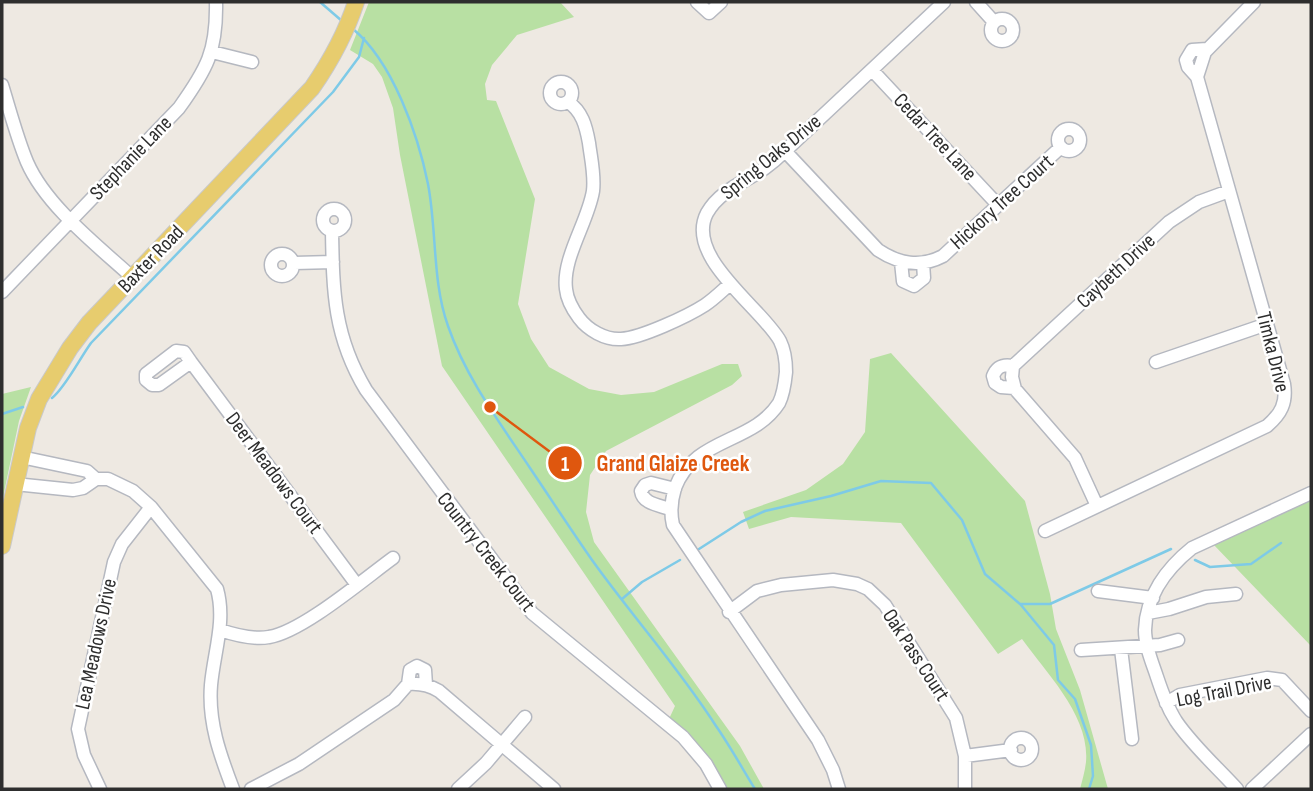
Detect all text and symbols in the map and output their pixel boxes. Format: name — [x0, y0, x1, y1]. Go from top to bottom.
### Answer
street label: Cedar Tree Lane — [888, 88, 982, 186]
street label: Spring Oaks Drive — [716, 109, 826, 205]
street label: Stephanie Lane — [85, 111, 177, 205]
street label: Hickory Tree Court — [945, 149, 1059, 255]
street label: Baxter Road — [113, 220, 189, 298]
street label: Caybeth Drive — [1072, 228, 1160, 314]
street label: Timka Drive — [1251, 309, 1295, 395]
street label: Deer Meadows Court — [220, 407, 328, 539]
callout: Grand Glaize Creek — [548, 441, 763, 485]
text: Grand Glaize Creek — [597, 450, 750, 478]
text: 1 — [561, 452, 569, 477]
street label: Country Creek Court — [432, 487, 540, 617]
street label: Lea Meadows Drive — [70, 576, 122, 712]
street label: Oak Pass Court — [877, 604, 955, 706]
street label: Log Trail Drive — [1174, 670, 1274, 712]

